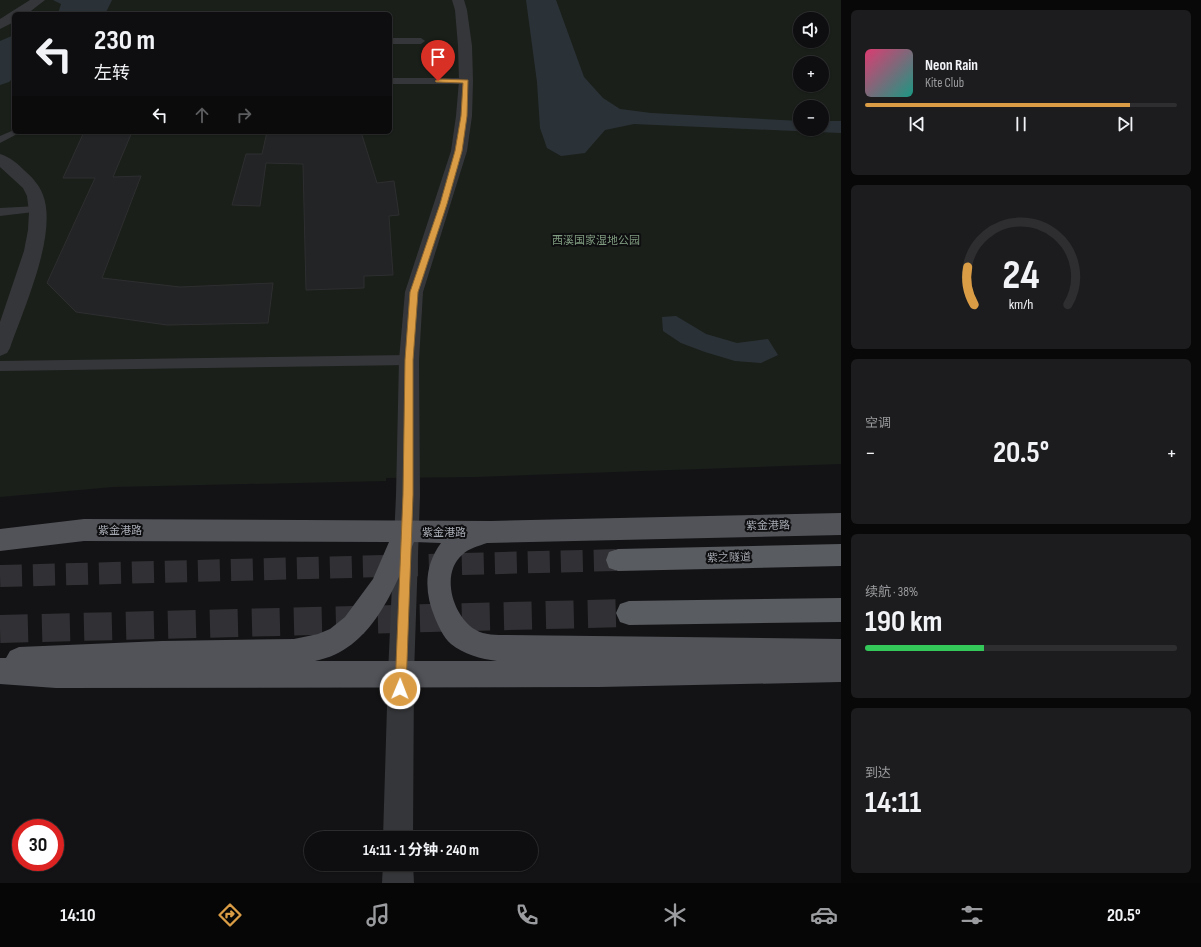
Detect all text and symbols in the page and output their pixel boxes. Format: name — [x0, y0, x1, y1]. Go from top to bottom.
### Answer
map controls — [793, 12, 829, 136]
button: sound — [793, 12, 829, 48]
text: 230 m — [94, 24, 155, 57]
icon: left — [28, 28, 80, 80]
pin — [421, 40, 455, 81]
icon: arrive — [427, 46, 449, 68]
button: + — [793, 56, 829, 92]
text: Neon Rain — [925, 56, 978, 75]
text: 左转 — [94, 63, 130, 84]
text: Kite Club — [925, 75, 964, 91]
button: − — [793, 100, 829, 136]
icon: left — [149, 104, 171, 126]
icon: ahead — [191, 104, 213, 126]
icon: right — [233, 104, 255, 126]
icon: previous — [906, 113, 928, 135]
icon: pause — [1010, 113, 1032, 135]
icon: next — [1114, 113, 1136, 135]
park label: 西溪国家湿地公园 — [552, 234, 640, 247]
text: 24 — [1002, 251, 1040, 300]
text: km/h — [1009, 295, 1033, 312]
text: 空调 — [865, 415, 891, 431]
text: 20.5° — [993, 435, 1049, 471]
text: − — [865, 440, 876, 467]
text: + — [1166, 440, 1177, 467]
street label: 紫金港路 — [746, 519, 790, 532]
street label: 紫金港路 — [98, 524, 142, 537]
street label: 紫金港路 — [422, 526, 466, 539]
street label: 紫之隧道 — [707, 551, 751, 564]
text: 续航 · 38% — [865, 584, 918, 600]
text: 190 km — [865, 604, 943, 640]
position arrow — [379, 668, 421, 710]
text: 到达 — [865, 765, 891, 781]
text: 14:11 — [865, 785, 921, 821]
speed limit sign: 30 — [12, 819, 64, 871]
text: 14:11 · 1 分钟 · 240 m — [363, 841, 479, 860]
icon: directions — [216, 901, 244, 929]
icon: music — [364, 901, 392, 929]
icon: phone — [513, 901, 541, 929]
icon: climate — [661, 901, 689, 929]
icon: car — [810, 901, 838, 929]
icon: filters — [958, 901, 986, 929]
text: 14:10 — [60, 905, 95, 926]
text: 20.5° — [1107, 905, 1141, 926]

